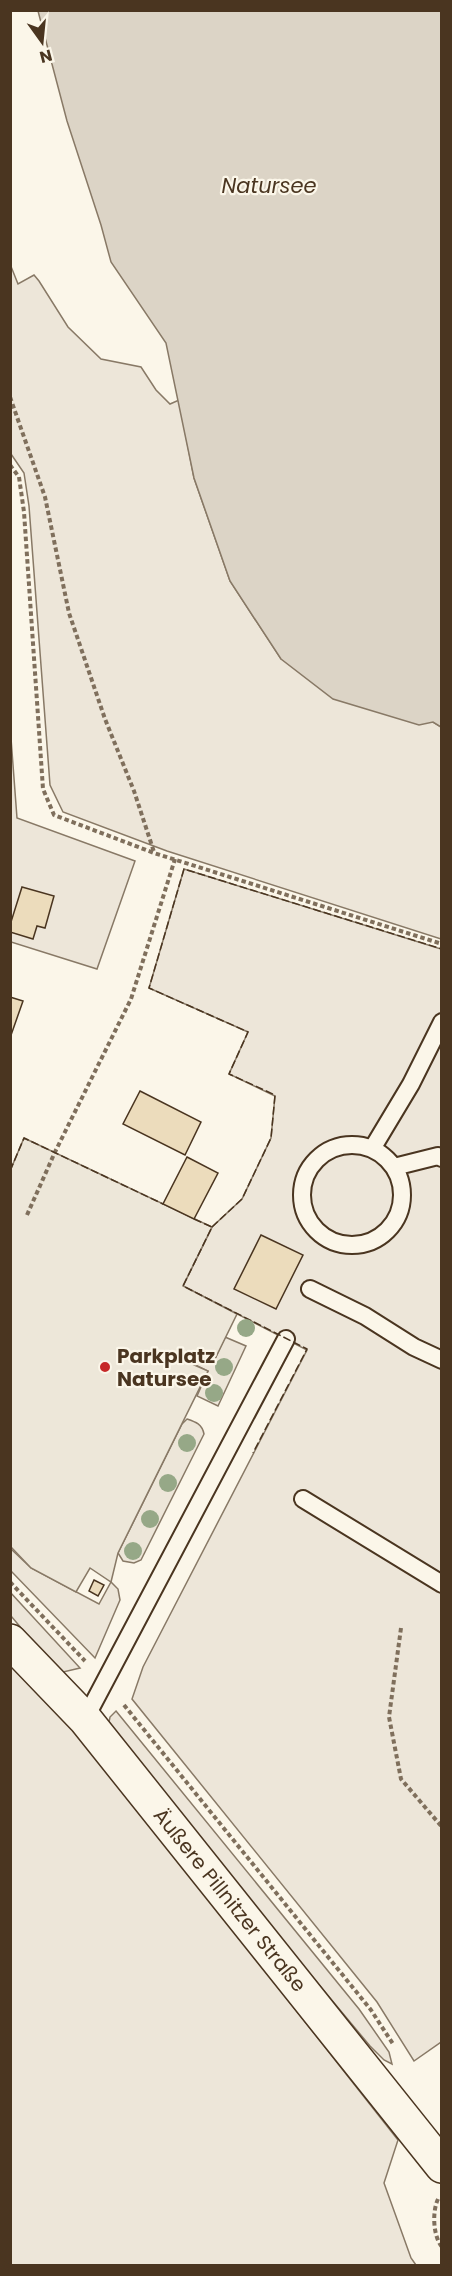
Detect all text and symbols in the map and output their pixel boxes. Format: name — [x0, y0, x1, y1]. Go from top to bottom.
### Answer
north arrow — [12, 12, 72, 72]
text: N — [37, 43, 55, 69]
water label: Natursee — [222, 171, 316, 200]
place label: Parkplatz Natursee — [117, 1342, 215, 1393]
marker: Parkplatz Natursee — [98, 1360, 112, 1374]
street label: Äußere Pillnitzer Straße — [147, 1802, 313, 1998]

